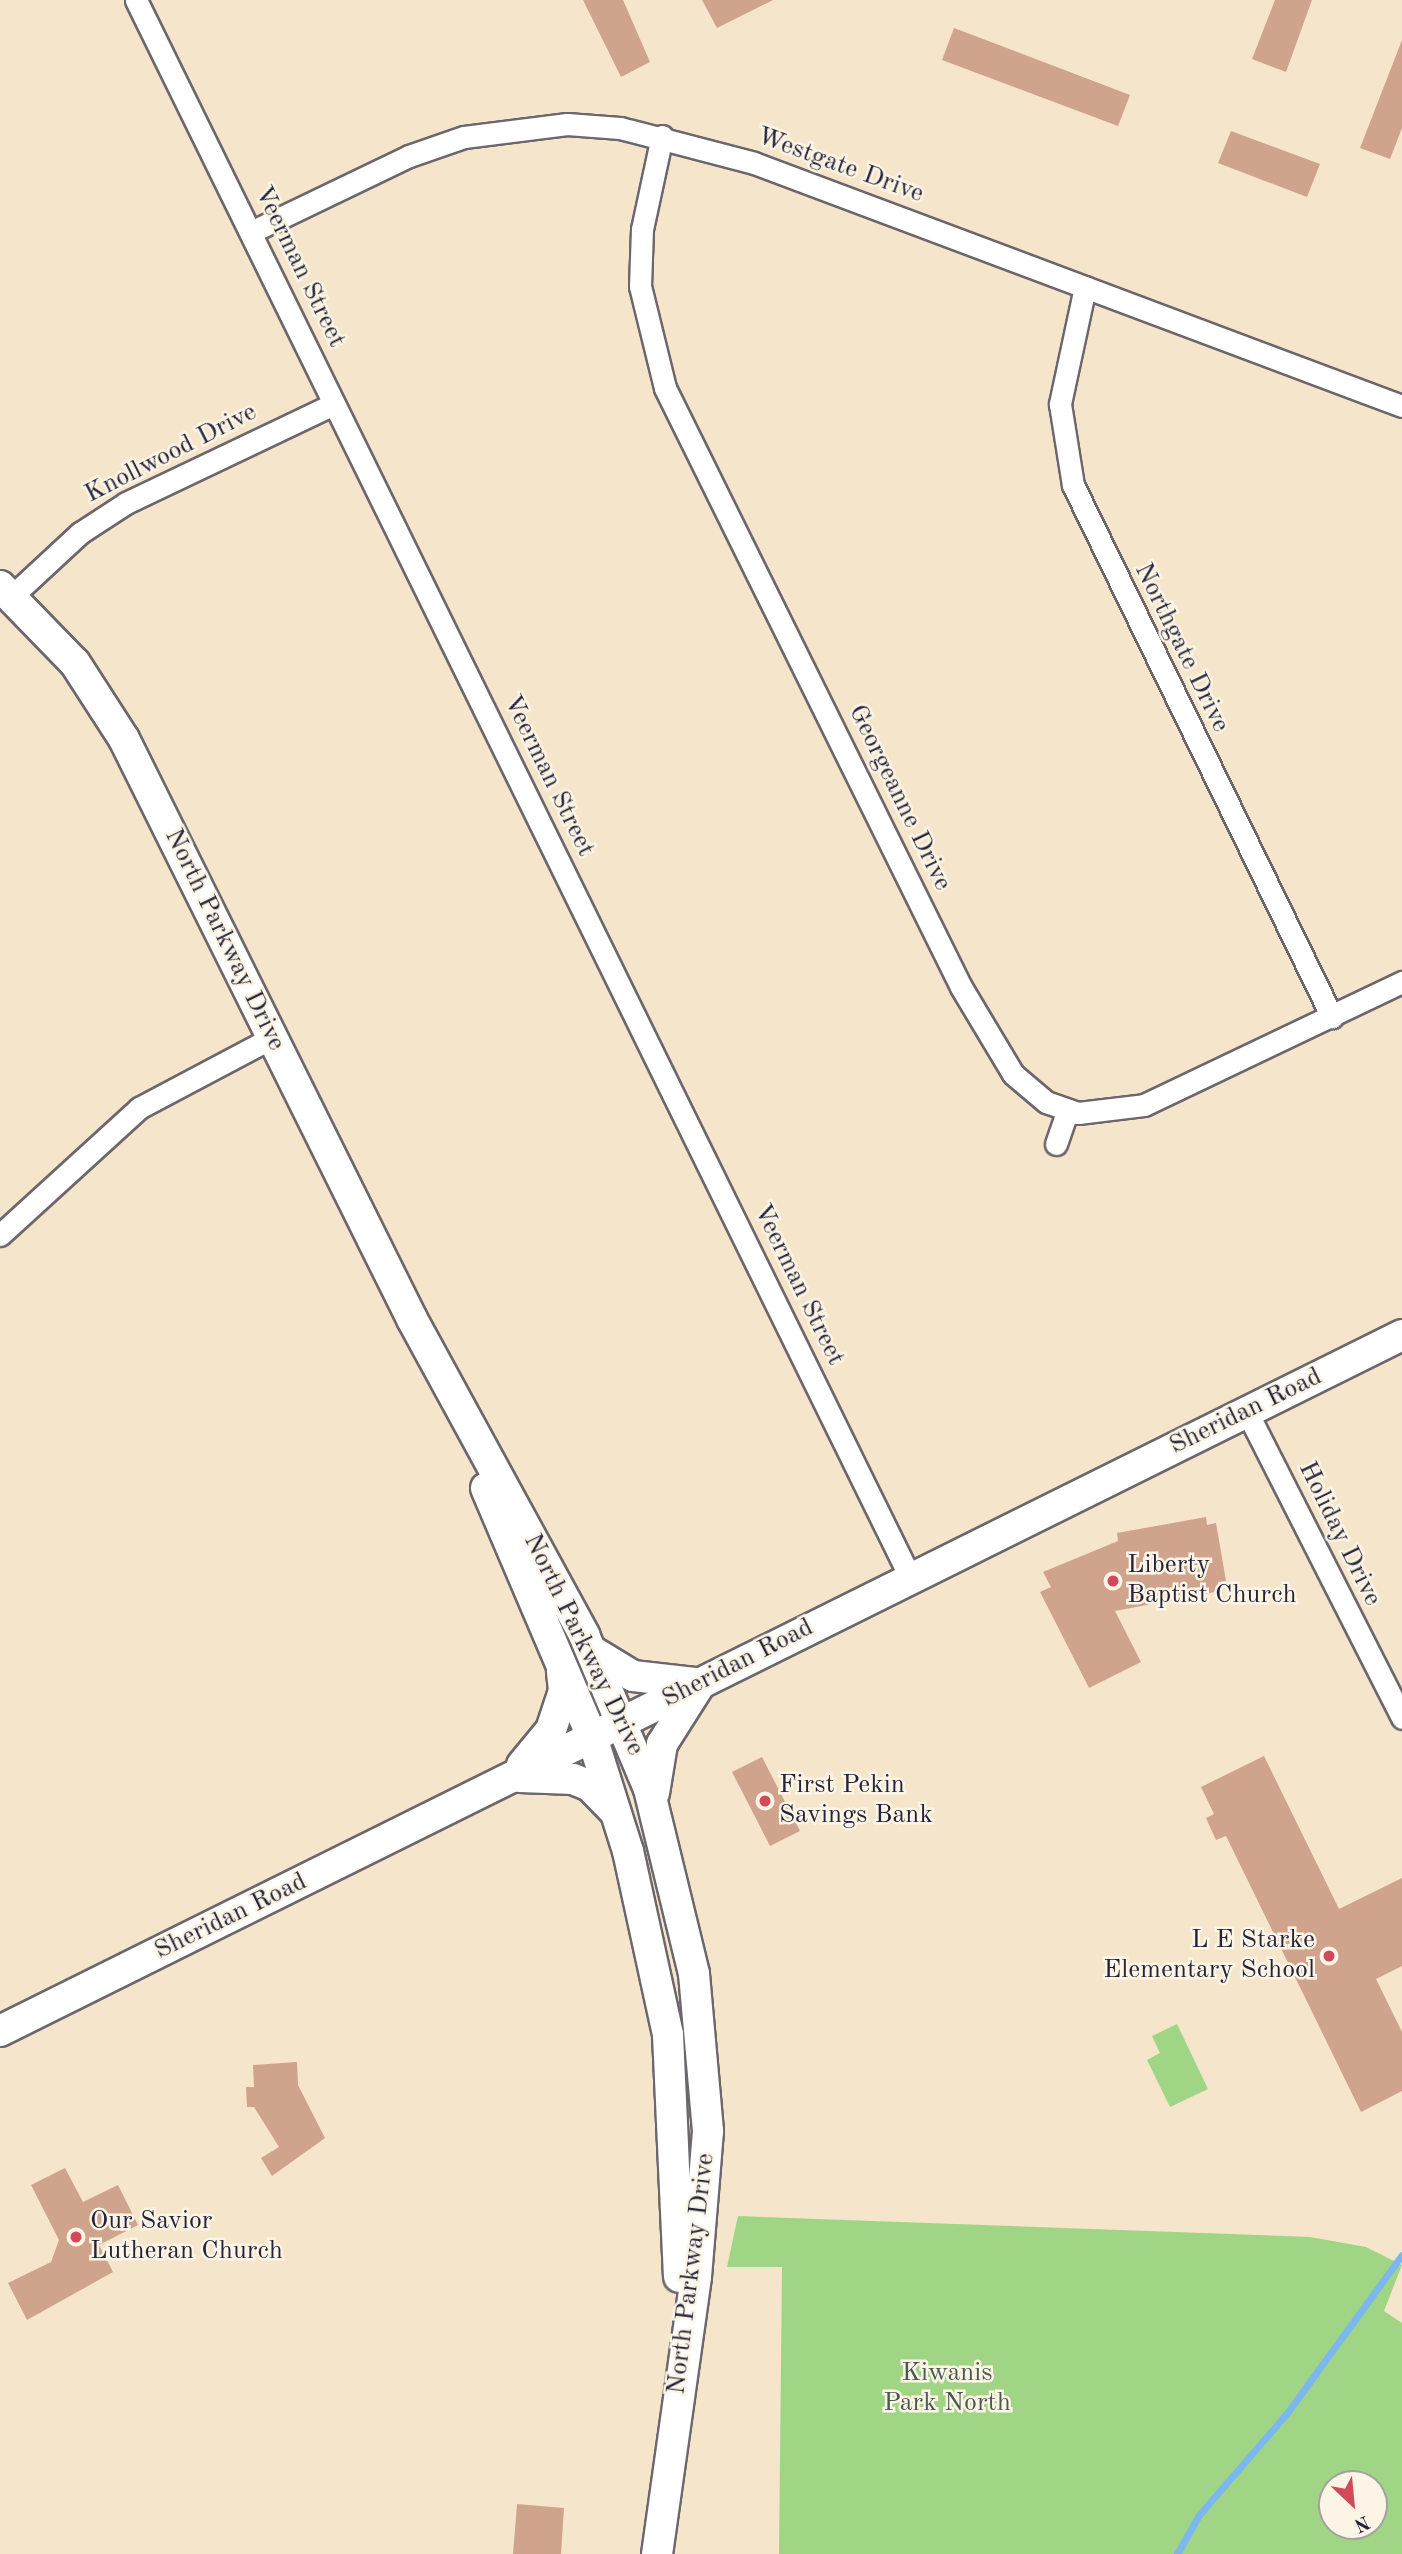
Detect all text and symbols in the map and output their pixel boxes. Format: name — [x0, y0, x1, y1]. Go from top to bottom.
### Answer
street label: Westgate Drive — [752, 121, 928, 211]
street label: Veerman Street — [246, 181, 352, 353]
street label: Knollwood Drive — [80, 397, 262, 511]
street label: Northgate Drive — [1127, 558, 1235, 738]
street label: Veerman Street — [495, 690, 601, 862]
street label: Georgeanne Drive — [841, 700, 957, 896]
street label: North Parkway Drive — [157, 824, 291, 1056]
street label: Veerman Street — [745, 1199, 851, 1371]
street label: Sheridan Road — [1165, 1362, 1327, 1462]
street label: Holiday Drive — [1291, 1457, 1387, 1611]
street label: North Parkway Drive — [516, 1529, 650, 1761]
place label: Liberty Baptist Church — [1127, 1550, 1297, 1612]
marker: Liberty Baptist Church — [1105, 1573, 1121, 1589]
street label: Sheridan Road — [657, 1613, 819, 1715]
place label: First Pekin Savings Bank — [779, 1770, 933, 1831]
marker: First Pekin Savings Bank — [757, 1793, 773, 1809]
street label: Sheridan Road — [150, 1867, 312, 1967]
place label: L E Starke Elementary School — [1103, 1925, 1315, 1986]
marker: L E Starke Elementary School — [1321, 1948, 1337, 1964]
street label: North Parkway Drive — [662, 2152, 722, 2396]
place label: Our Savior Lutheran Church — [90, 2206, 283, 2268]
marker: Our Savior Lutheran Church — [68, 2229, 84, 2245]
park label: Kiwanis Park North — [883, 2358, 1011, 2420]
north arrow — [1318, 2470, 1388, 2540]
text: N — [1351, 2511, 1372, 2534]

